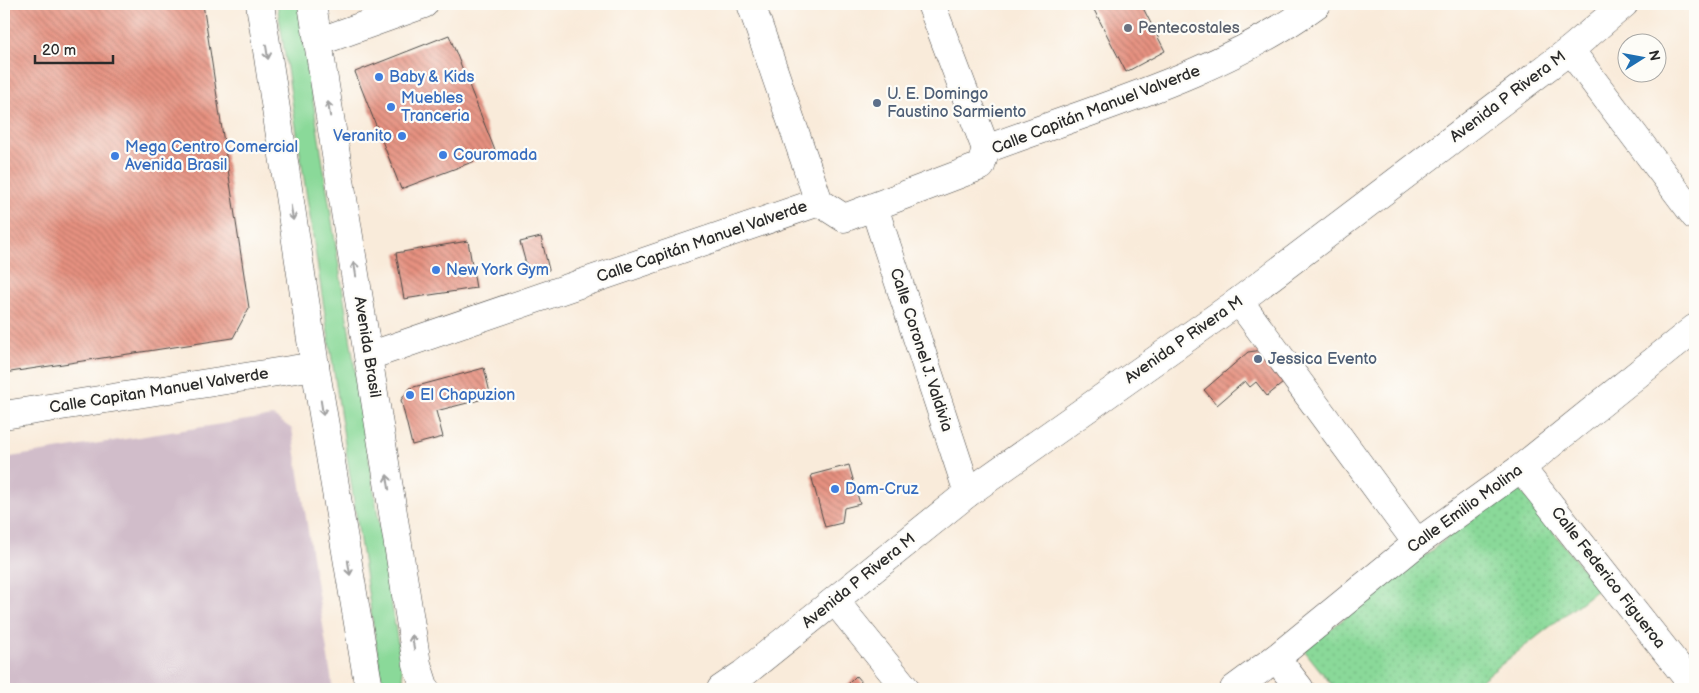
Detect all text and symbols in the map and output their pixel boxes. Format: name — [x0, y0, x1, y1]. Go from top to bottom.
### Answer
place label: Pentecostales — [1138, 19, 1240, 38]
marker: Pentecostales — [1122, 22, 1134, 34]
scale bar — [35, 32, 112, 64]
north arrow — [1616, 32, 1666, 82]
text: 20 m — [42, 41, 76, 60]
one-way arrow — [263, 44, 273, 60]
street label: Avenida P Rivera M — [1446, 47, 1570, 147]
text: N — [1645, 49, 1664, 62]
street label: Calle Capitán Manuel Valverde — [989, 61, 1203, 159]
place label: Baby & Kids — [389, 68, 474, 87]
marker: Baby & Kids — [373, 71, 385, 83]
place label: U. E. Domingo Faustino Sarmiento — [887, 85, 1026, 122]
place label: Muebles Tranceria — [401, 89, 470, 126]
marker: U. E. Domingo Faustino Sarmiento — [871, 97, 883, 109]
one-way arrow — [324, 101, 334, 117]
marker: Muebles Tranceria — [385, 101, 397, 113]
place label: Veranito — [333, 127, 392, 146]
marker: Veranito — [396, 130, 408, 142]
place label: Mega Centro Comercial Avenida Brasil — [125, 138, 298, 175]
place label: Couromada — [453, 146, 537, 165]
marker: Couromada — [437, 149, 449, 161]
marker: Mega Centro Comercial Avenida Brasil — [109, 150, 121, 162]
street label: Calle Capitán Manuel Valverde — [594, 197, 810, 287]
one-way arrow — [287, 204, 297, 220]
place label: New York Gym — [446, 261, 549, 280]
one-way arrow — [350, 262, 360, 278]
marker: New York Gym — [430, 264, 442, 276]
street label: Calle Coronel J. Valdivia — [886, 266, 956, 434]
street label: Avenida P Rivera M — [1121, 292, 1247, 388]
street label: Avenida Brasil — [350, 295, 384, 399]
place label: Jessica Evento — [1268, 350, 1377, 369]
marker: Jessica Evento — [1252, 353, 1264, 365]
street label: Calle Capitan Manuel Valverde — [48, 364, 270, 418]
place label: El Chapuzion — [420, 386, 515, 405]
marker: El Chapuzion — [404, 389, 416, 401]
one-way arrow — [318, 399, 328, 415]
street label: Calle Emilio Molina — [1404, 461, 1526, 557]
one-way arrow — [383, 474, 393, 490]
place label: Dam-Cruz — [845, 480, 919, 499]
marker: Dam-Cruz — [829, 483, 841, 495]
street label: Calle Federico Figueroa — [1547, 503, 1669, 653]
street label: Avenida P Rivera M — [799, 529, 919, 633]
one-way arrow — [344, 560, 354, 576]
one-way arrow — [408, 635, 418, 651]

